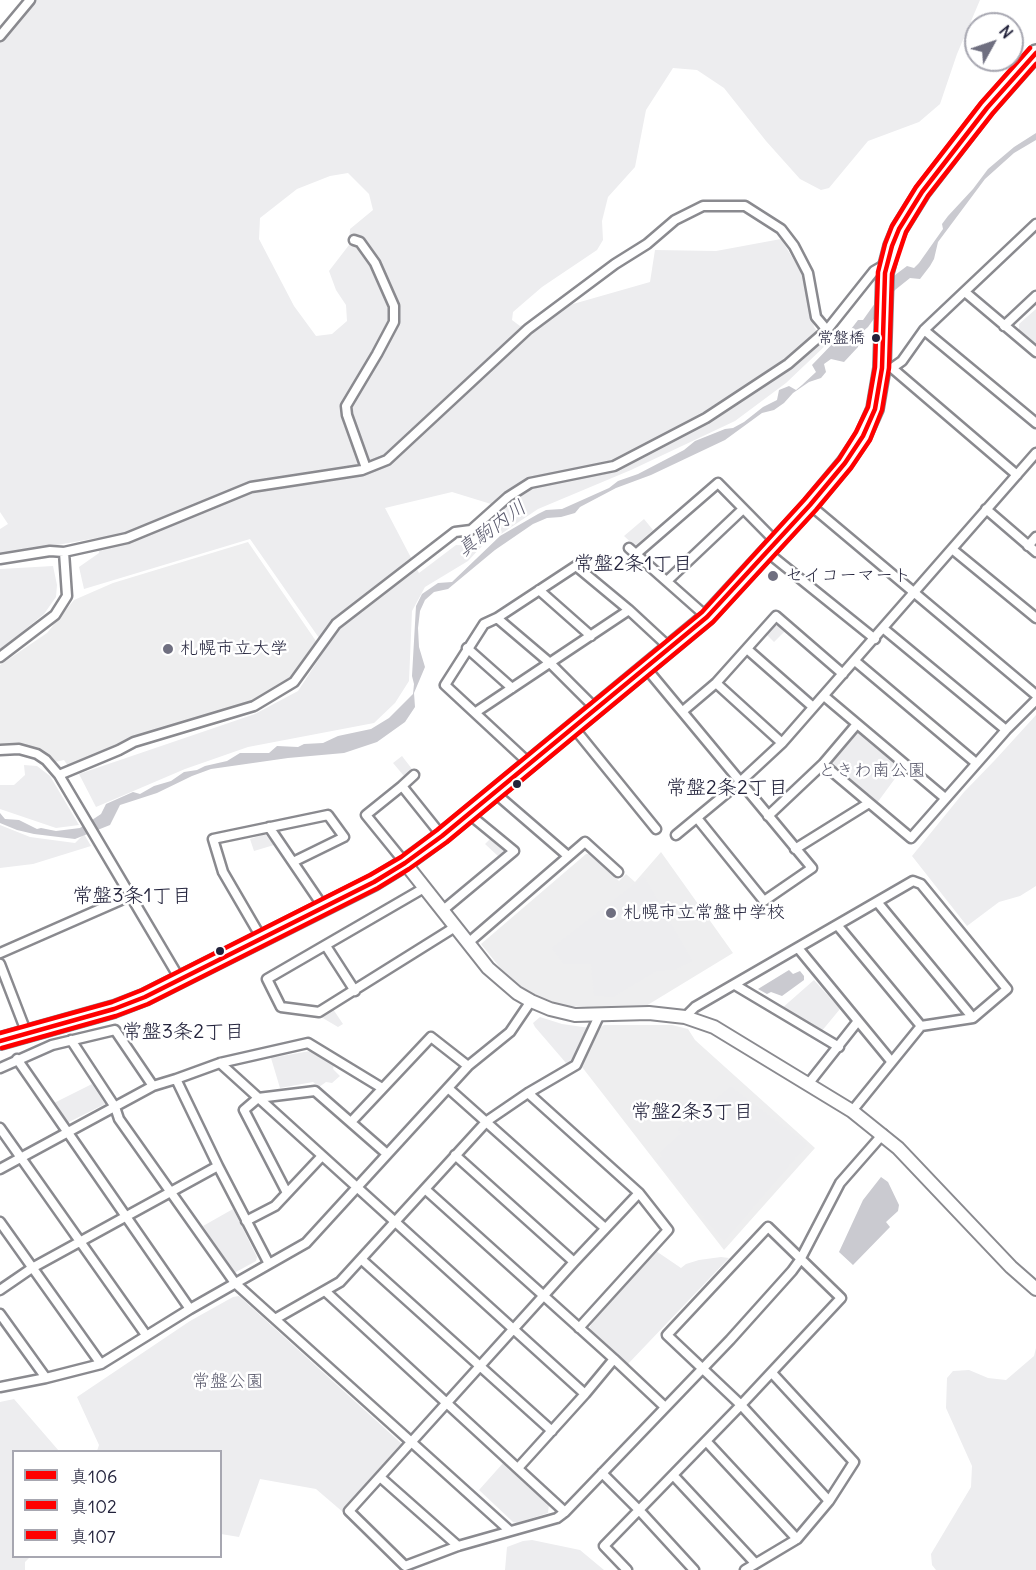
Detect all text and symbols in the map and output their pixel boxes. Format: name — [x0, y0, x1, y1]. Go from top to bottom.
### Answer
north arrow — [964, 12, 1024, 72]
text: N — [995, 21, 1017, 42]
place label: 常盤橋 — [817, 328, 865, 348]
marker: 常盤橋 — [870, 332, 882, 344]
water label: 真駒内川 — [453, 496, 531, 562]
district label: 常盤2条1丁目 — [574, 552, 692, 576]
place label: セイコーマート — [785, 565, 911, 587]
marker: セイコーマート — [766, 569, 780, 583]
place label: 札幌市立大学 — [180, 638, 288, 660]
marker: 札幌市立大学 — [161, 642, 175, 656]
park label: ときわ南公園 — [818, 760, 926, 782]
district label: 常盤2条2丁目 — [666, 776, 788, 800]
unlabelled marker — [511, 778, 523, 790]
district label: 常盤3条1丁目 — [72, 884, 192, 908]
place label: 札幌市立常盤中学校 — [623, 902, 785, 924]
marker: 札幌市立常盤中学校 — [604, 906, 618, 920]
unlabelled marker — [214, 945, 226, 957]
district label: 常盤3条2丁目 — [122, 1020, 244, 1044]
district label: 常盤2条3丁目 — [631, 1100, 753, 1124]
park label: 常盤公園 — [192, 1371, 264, 1393]
legend — [12, 1450, 222, 1558]
text: 真106 — [70, 1465, 117, 1488]
text: 真102 — [70, 1495, 117, 1518]
text: 真107 — [70, 1525, 116, 1548]

